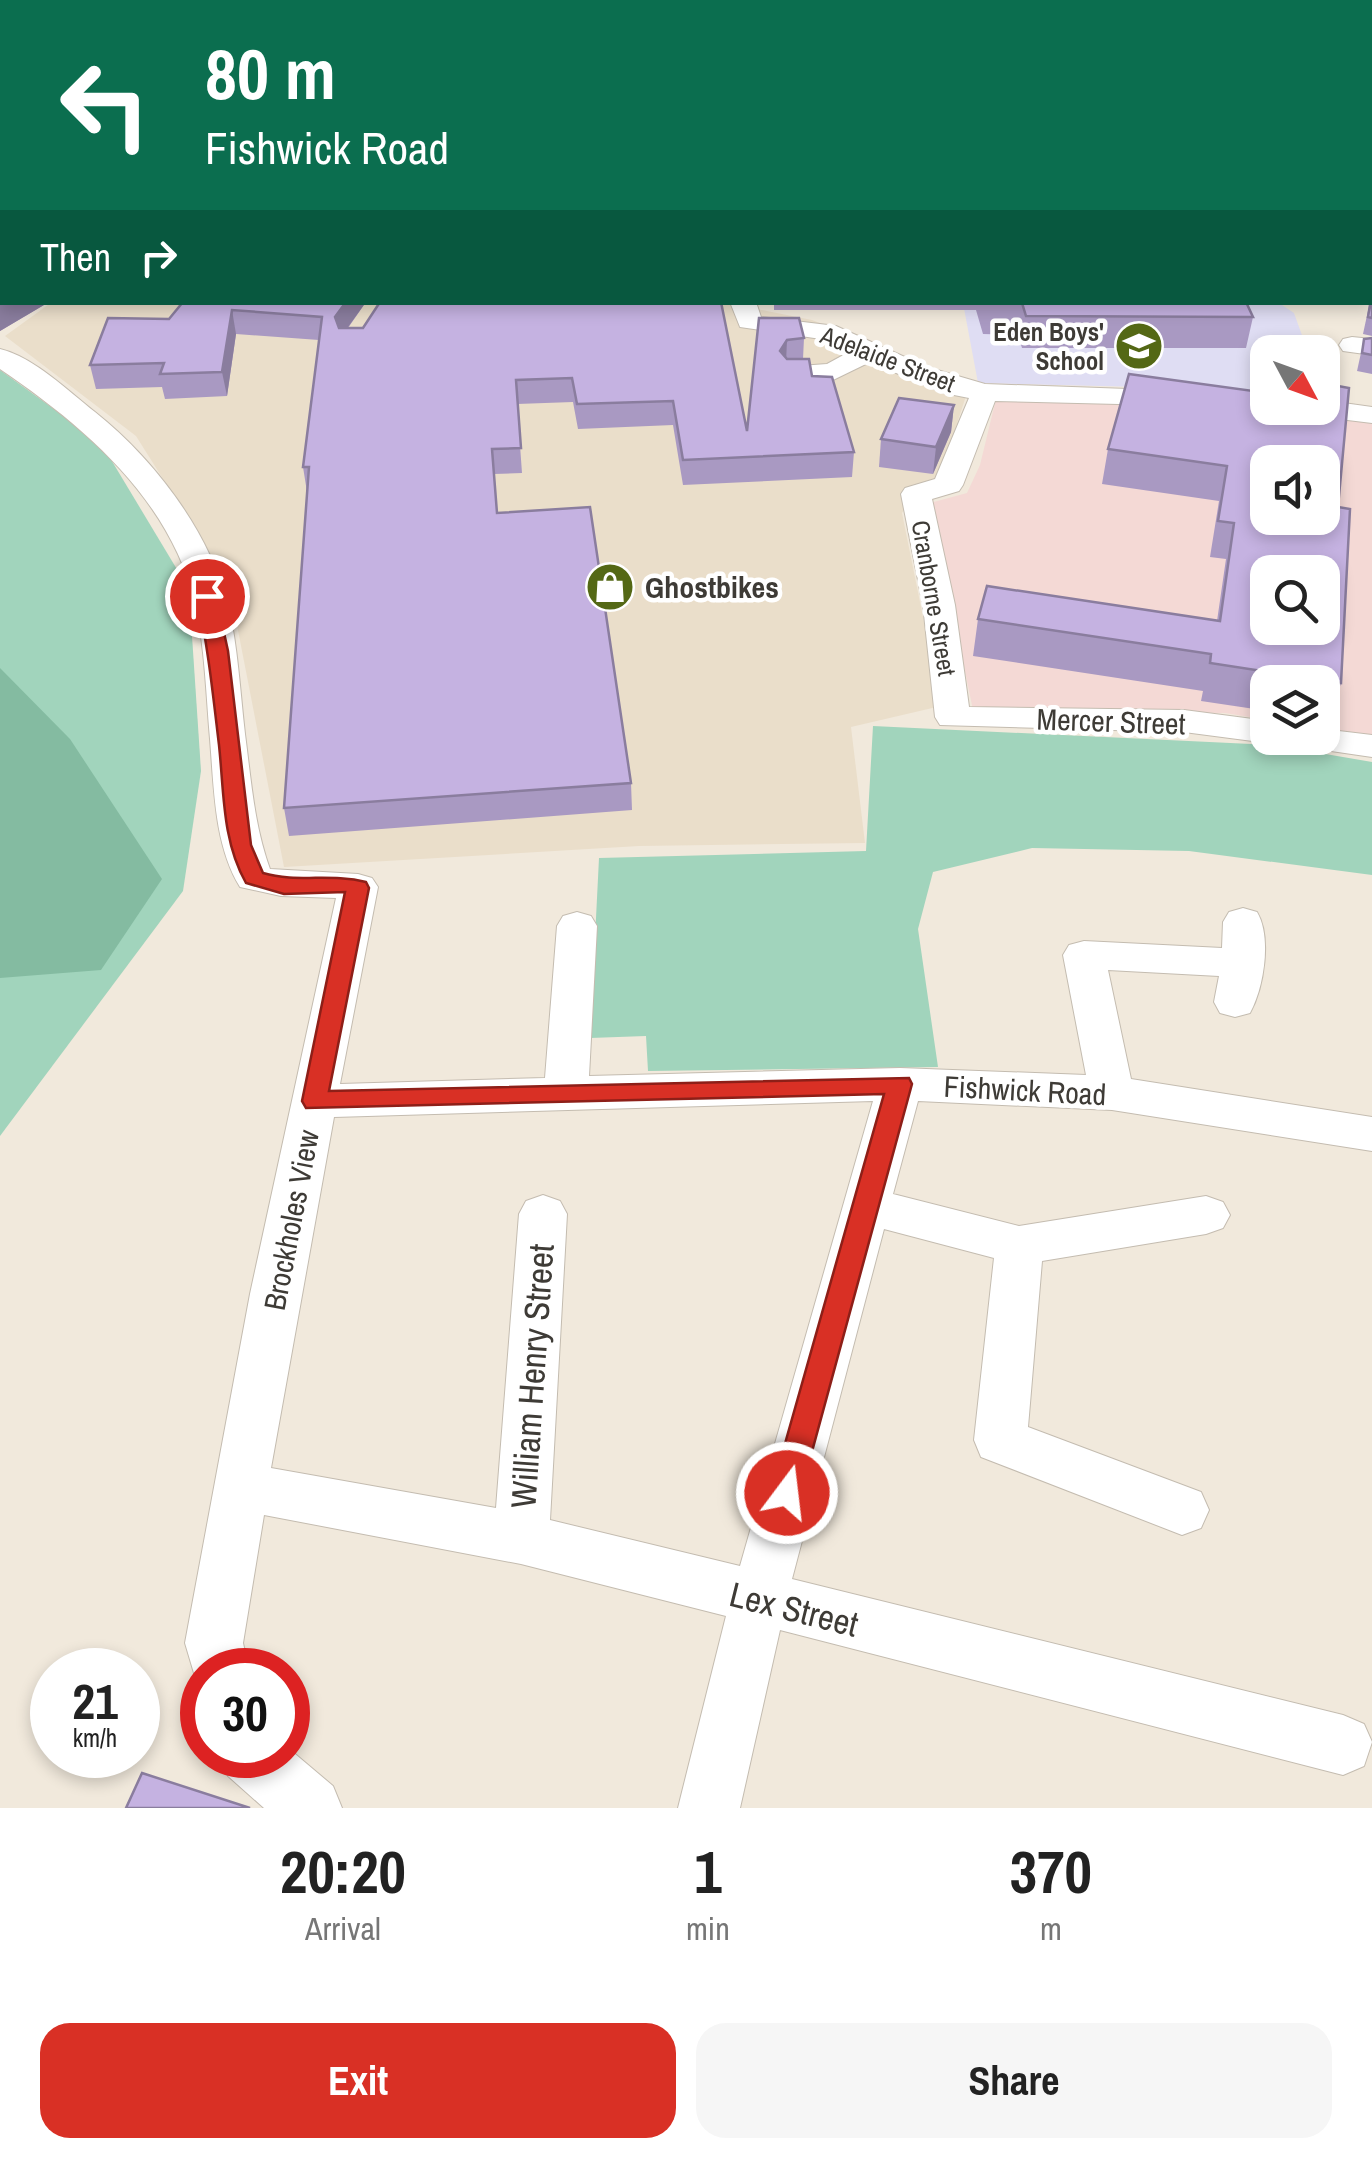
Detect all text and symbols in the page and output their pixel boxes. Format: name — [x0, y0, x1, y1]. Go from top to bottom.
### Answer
text: 80 m — [205, 27, 336, 121]
icon: left — [40, 40, 170, 170]
text: Fishwick Road — [205, 117, 449, 178]
icon: right — [131, 230, 186, 285]
text: Then — [40, 232, 111, 283]
place label: Eden Boys' School — [993, 315, 1104, 378]
street label: Adelaide Street — [815, 317, 960, 400]
school or university icon: Eden Boys' School — [1113, 320, 1165, 372]
north arrow — [1250, 335, 1340, 425]
map controls — [1250, 335, 1340, 755]
button: sound — [1250, 445, 1340, 535]
street label: Cranborne Street — [904, 518, 964, 679]
pin — [165, 554, 250, 639]
button: search — [1250, 555, 1340, 645]
shop icon: Ghostbikes — [584, 561, 636, 613]
place label: Ghostbikes — [645, 567, 779, 607]
icon: arrive — [180, 569, 235, 624]
button: layers — [1250, 665, 1340, 755]
street label: Mercer Street — [1036, 698, 1186, 744]
street label: Fishwick Road — [943, 1066, 1107, 1114]
street label: Brockholes View — [254, 1126, 328, 1314]
street label: William Henry Street — [499, 1242, 565, 1510]
position arrow — [735, 1441, 839, 1545]
street label: Lex Street — [725, 1570, 863, 1648]
speed limit sign: 30 — [180, 1648, 310, 1778]
text: 21 — [72, 1667, 118, 1735]
text: km/h — [73, 1721, 117, 1755]
text: 20:20 — [280, 1831, 406, 1912]
text: 1 — [694, 1831, 722, 1912]
text: 370 — [1010, 1831, 1092, 1912]
text: Arrival — [305, 1907, 381, 1950]
text: min — [686, 1907, 730, 1950]
text: m — [1040, 1907, 1062, 1950]
button: Exit — [40, 2023, 676, 2138]
button: Share — [696, 2023, 1332, 2138]

